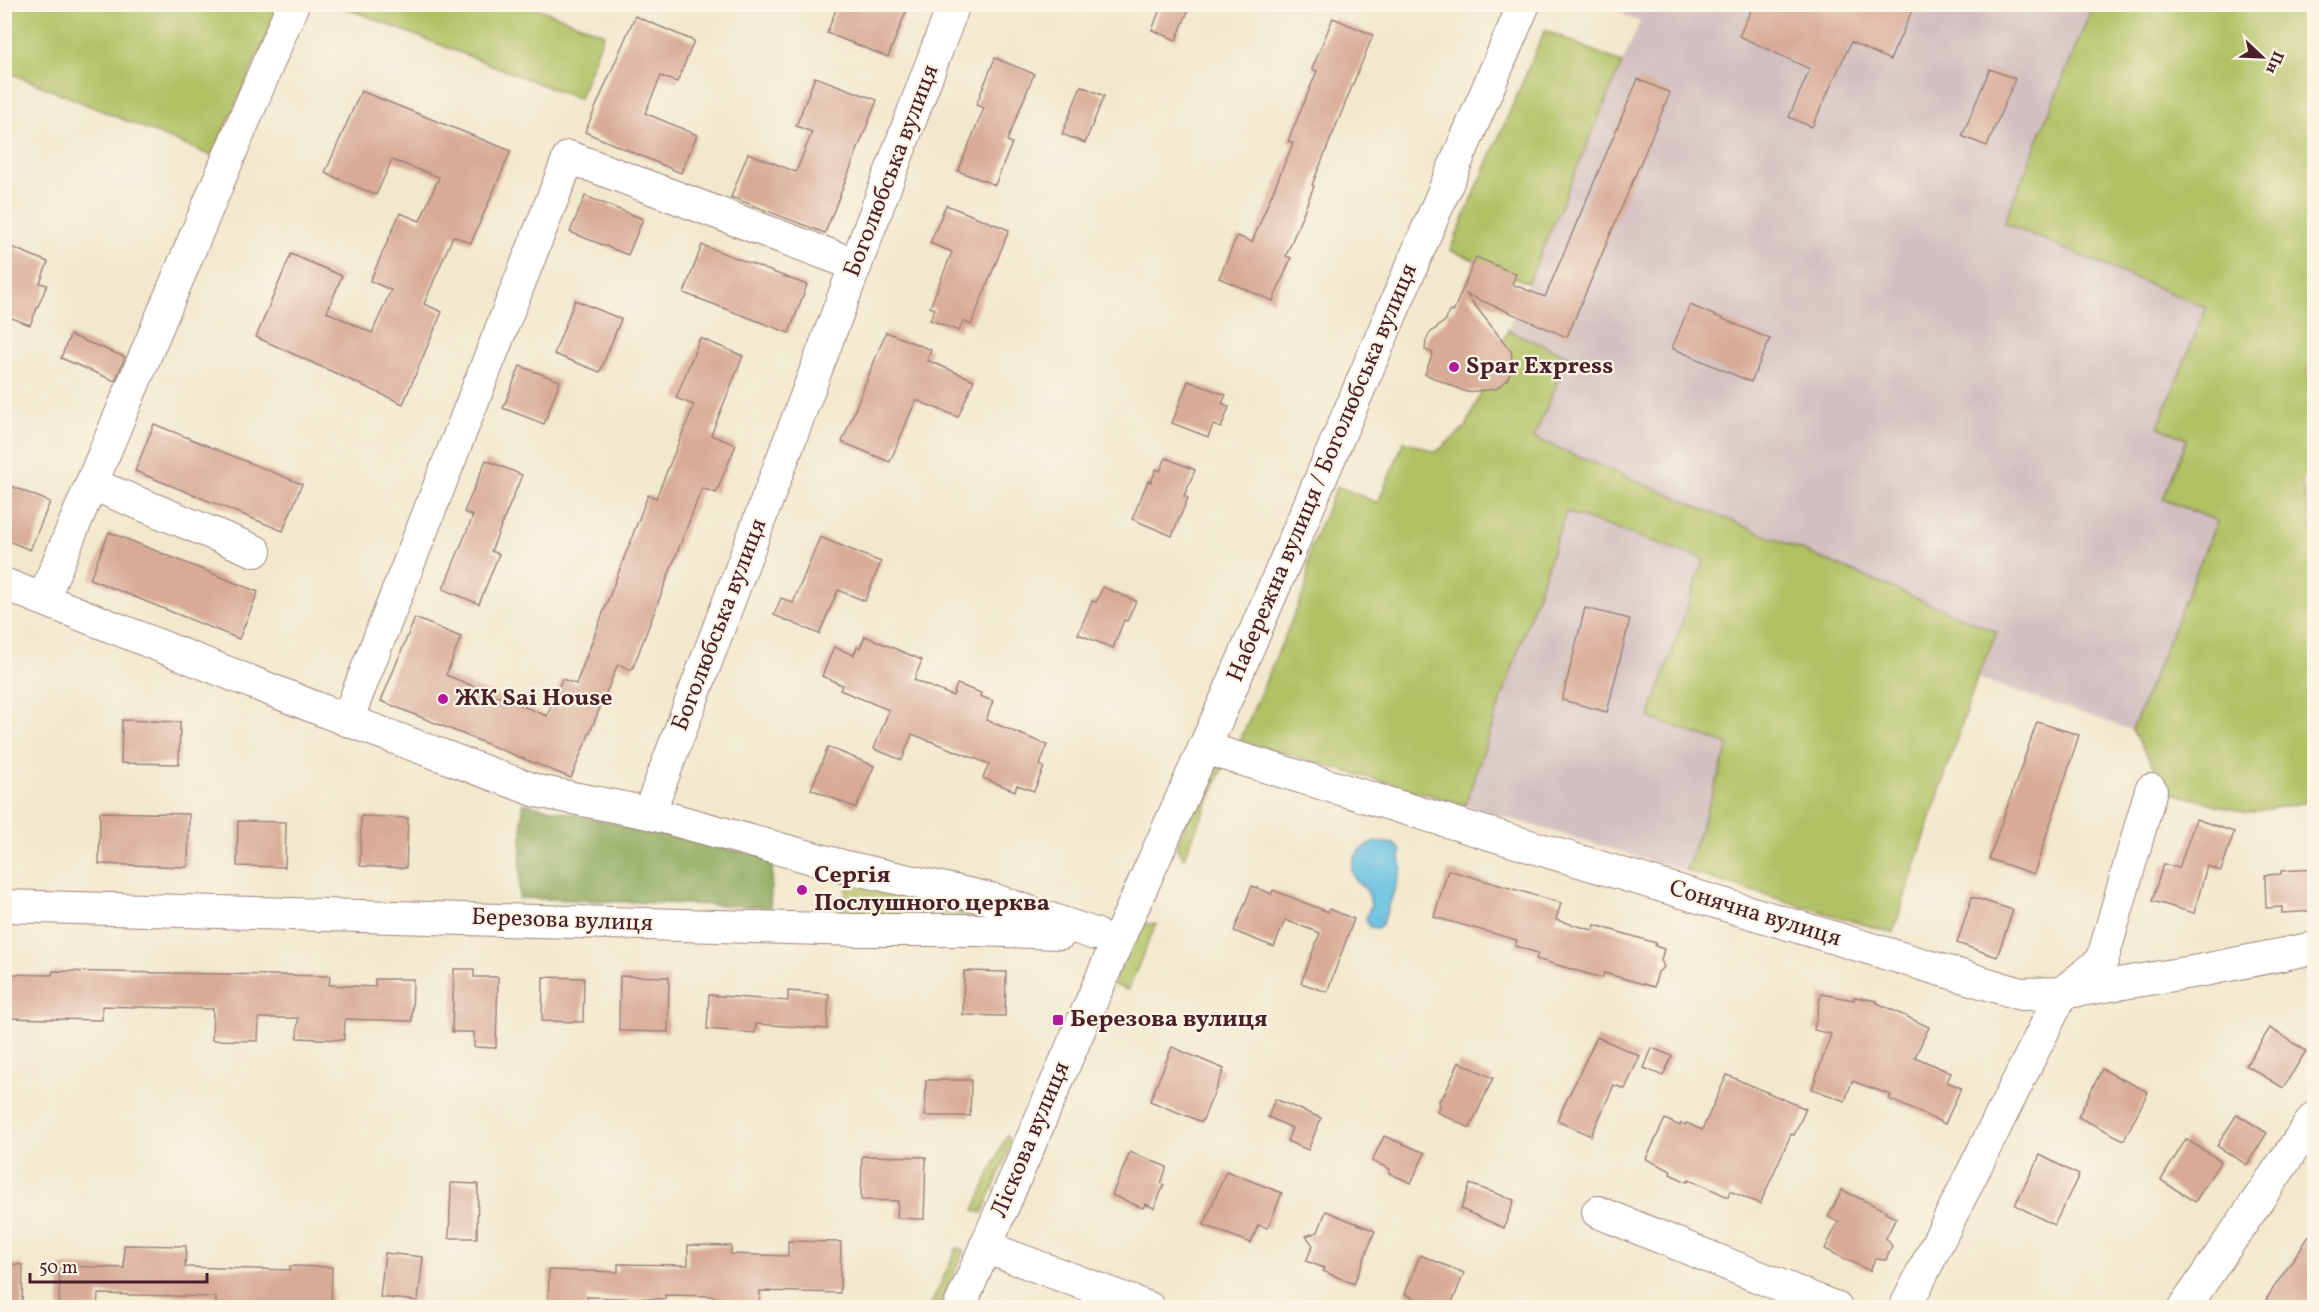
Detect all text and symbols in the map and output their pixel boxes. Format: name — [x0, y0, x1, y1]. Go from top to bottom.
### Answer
north arrow — [2232, 27, 2292, 87]
text: Пн — [2259, 47, 2289, 77]
street label: Боголюбська вулиця — [836, 60, 948, 282]
street label: Набережна вулиця / Боголюбська вулиця — [1219, 259, 1427, 687]
place label: Spar Express — [1466, 350, 1613, 384]
marker: Spar Express — [1447, 360, 1461, 374]
street label: Боголюбська вулиця — [664, 514, 776, 736]
place label: ЖК Sai House — [455, 682, 613, 716]
marker: ЖК Sai House — [436, 692, 450, 706]
place label: Сергія Послушного церква — [814, 859, 1050, 921]
street label: Сонячна вулиця — [1665, 872, 1845, 956]
marker: Сергія Послушного церква — [795, 883, 809, 897]
street label: Березова вулиця — [470, 901, 654, 941]
place label: Березова вулиця — [1070, 1003, 1268, 1037]
marker: Березова вулиця — [1051, 1013, 1065, 1027]
street label: Ліскова вулиця — [983, 1057, 1079, 1223]
scale bar — [30, 1246, 207, 1284]
text: 50 m — [39, 1256, 78, 1281]

